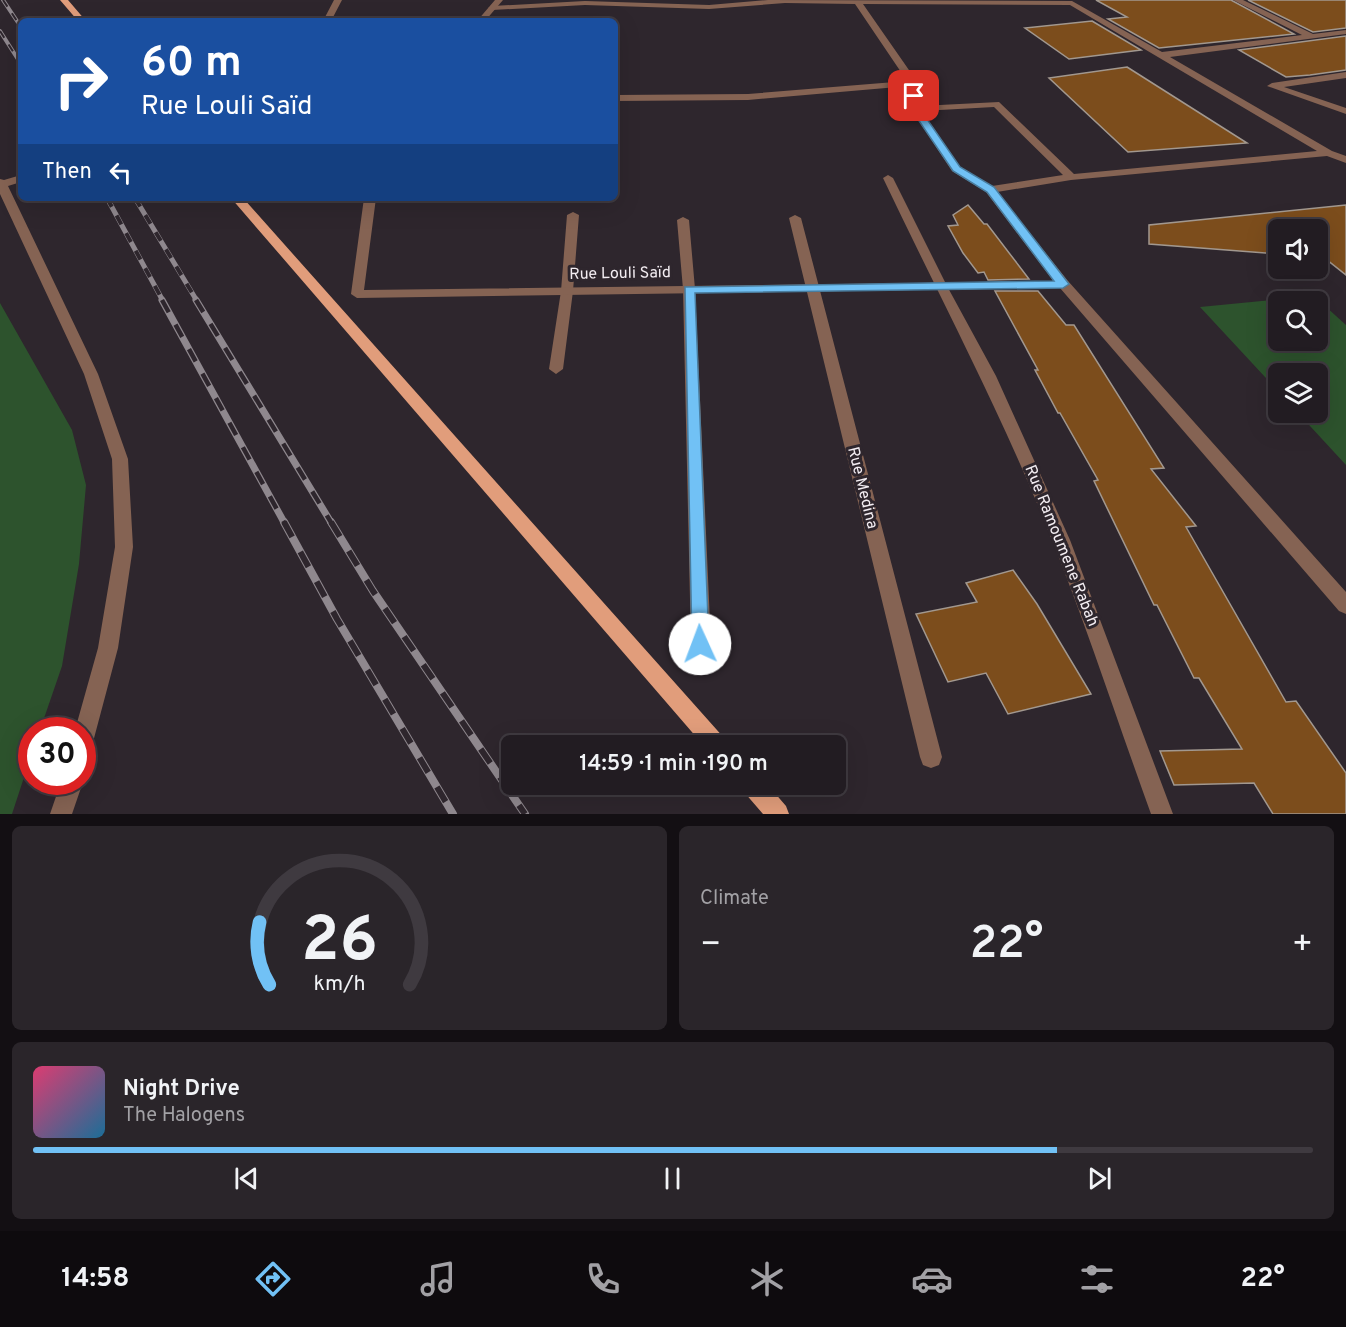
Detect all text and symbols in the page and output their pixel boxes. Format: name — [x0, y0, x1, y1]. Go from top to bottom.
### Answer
text: 60 m — [141, 38, 242, 91]
icon: right — [42, 42, 120, 120]
pin — [888, 70, 939, 121]
icon: arrive — [897, 79, 930, 112]
text: Rue Louli Saïd — [141, 90, 313, 124]
icon: left — [104, 156, 137, 189]
text: Then — [42, 159, 92, 186]
map controls — [1268, 219, 1328, 423]
button: sound — [1268, 219, 1328, 279]
street label: Rue Louli Saïd — [569, 263, 671, 285]
button: search — [1268, 291, 1328, 351]
button: layers — [1268, 363, 1328, 423]
street label: Rue Medina — [842, 445, 882, 531]
street label: Rue Ramoumene Rabah — [1019, 462, 1103, 630]
position arrow — [668, 612, 732, 676]
speed limit sign: 30 — [18, 717, 96, 795]
text: 14:59 · 1 min · 190 m — [579, 751, 768, 778]
text: Climate — [700, 886, 769, 912]
text: 26 — [301, 904, 378, 983]
text: 22° — [970, 917, 1043, 974]
text: − — [700, 925, 721, 967]
text: + — [1292, 925, 1313, 967]
text: km/h — [313, 971, 366, 998]
text: Night Drive — [123, 1076, 240, 1103]
text: The Halogens — [123, 1103, 245, 1129]
icon: previous — [230, 1162, 263, 1195]
icon: pause — [656, 1162, 689, 1195]
icon: next — [1083, 1162, 1116, 1195]
icon: directions — [252, 1258, 294, 1300]
icon: music — [417, 1258, 459, 1300]
icon: phone — [582, 1258, 624, 1300]
icon: climate — [746, 1258, 788, 1300]
icon: car — [911, 1258, 953, 1300]
icon: filters — [1076, 1258, 1118, 1300]
text: 14:58 — [61, 1262, 130, 1296]
text: 22° — [1240, 1262, 1285, 1296]

